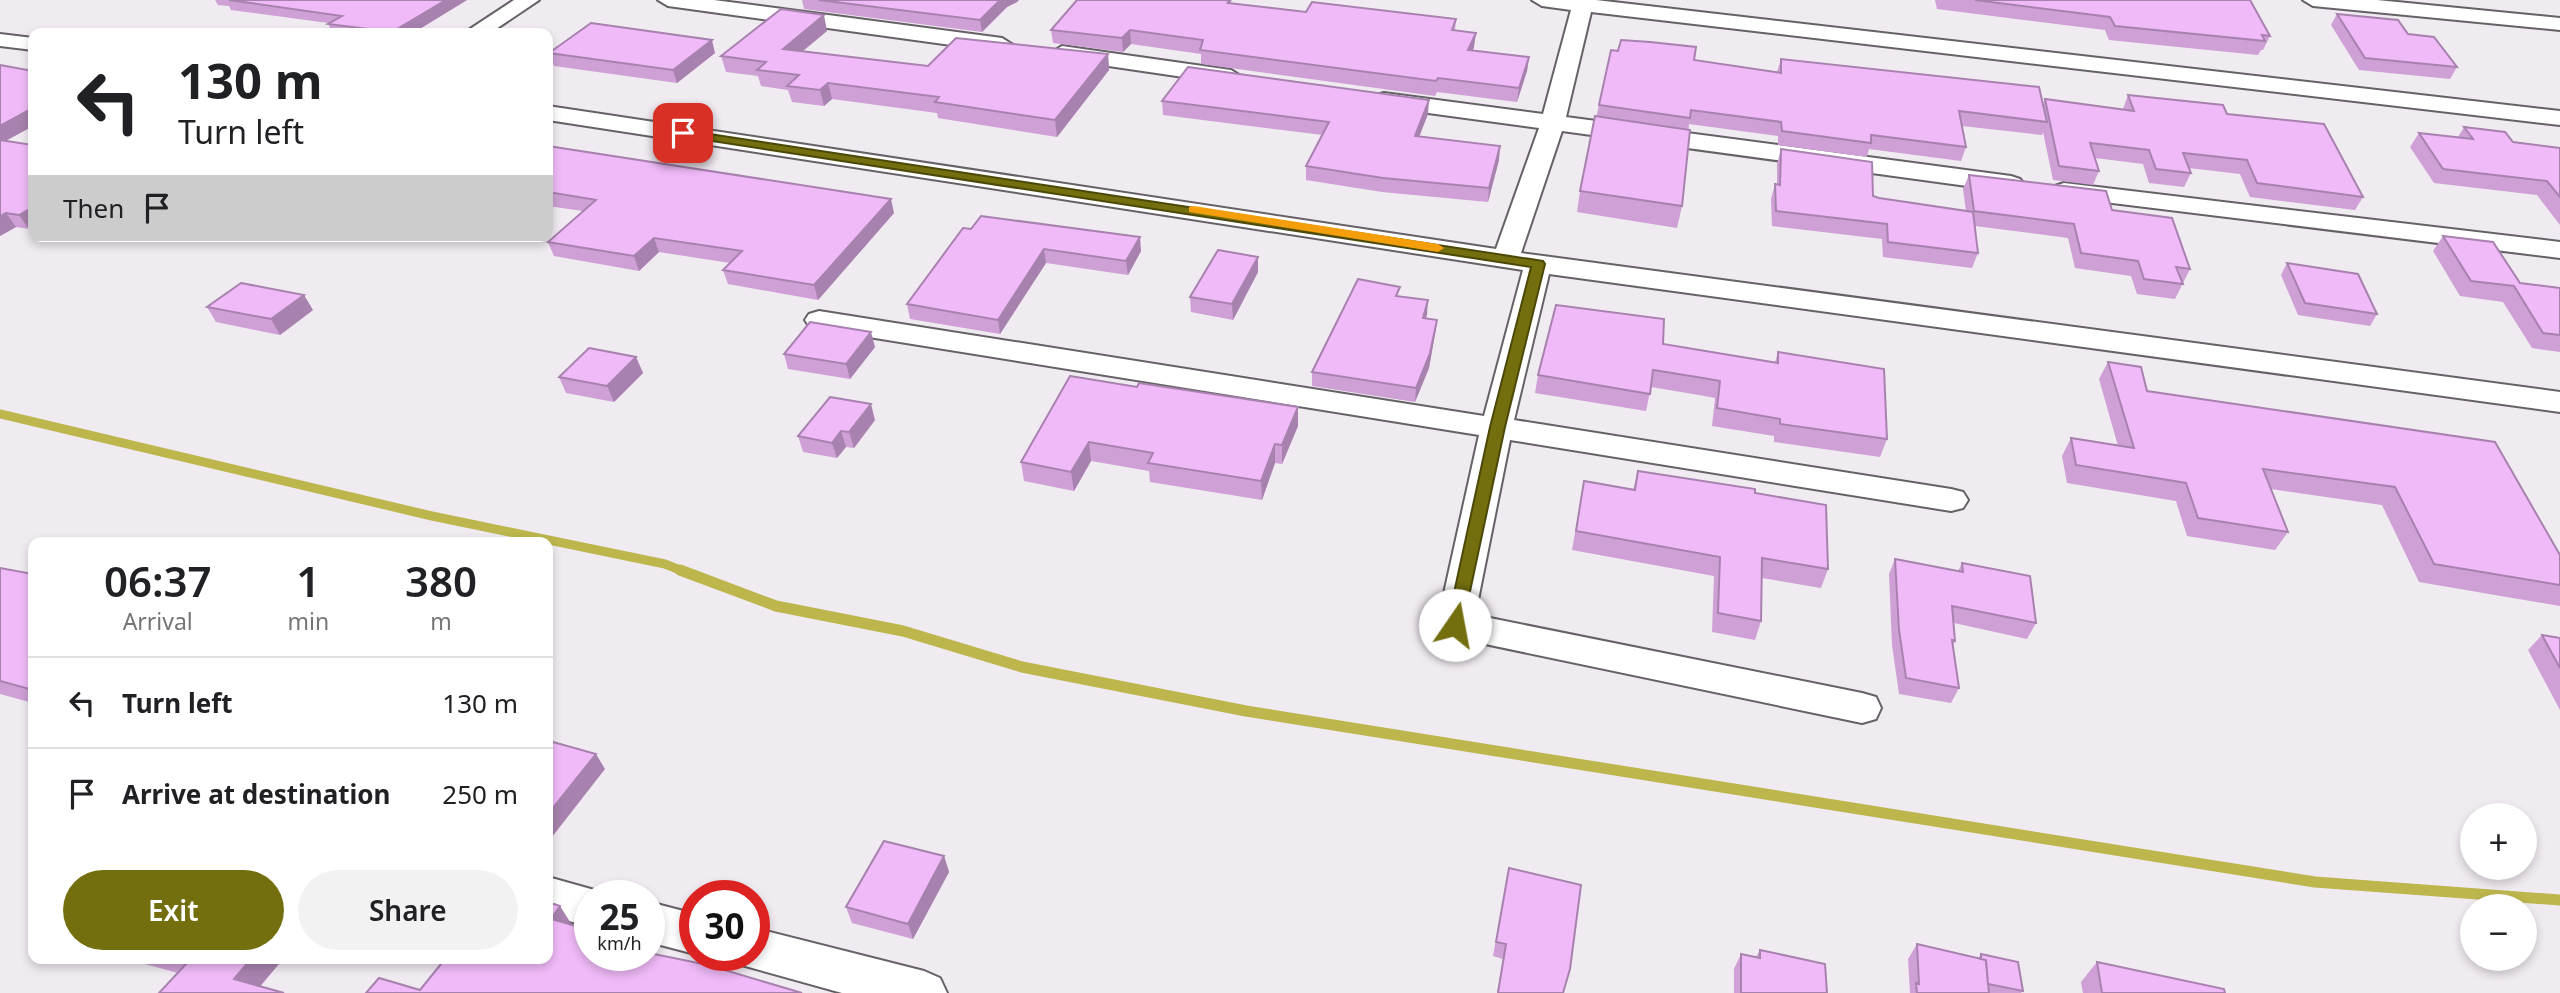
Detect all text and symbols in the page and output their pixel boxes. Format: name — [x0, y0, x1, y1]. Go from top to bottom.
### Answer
text: 130 m — [178, 47, 323, 113]
icon: left — [63, 56, 154, 147]
pin — [653, 103, 713, 163]
text: Turn left — [178, 110, 304, 153]
icon: arrive — [664, 114, 702, 152]
icon: arrive — [138, 189, 176, 227]
text: Then — [63, 190, 124, 226]
text: 06:37 — [104, 552, 212, 609]
text: 1 — [296, 552, 320, 609]
text: 380 — [405, 552, 477, 609]
position arrow — [1418, 588, 1492, 662]
text: Arrival — [123, 605, 193, 637]
text: min — [287, 605, 329, 637]
text: m — [430, 605, 452, 637]
icon: left — [63, 684, 101, 722]
text: Turn left — [122, 685, 233, 721]
text: 130 m — [442, 685, 518, 721]
icon: arrive — [63, 775, 101, 813]
text: Arrive at destination — [122, 776, 391, 812]
text: 250 m — [442, 776, 518, 812]
map controls — [2460, 803, 2537, 971]
button: + — [2460, 803, 2537, 880]
button: Exit — [63, 870, 284, 950]
button: Share — [298, 870, 518, 950]
speed limit sign: 30 — [679, 880, 770, 971]
text: 25 — [599, 893, 640, 940]
button: − — [2460, 894, 2537, 971]
text: km/h — [597, 931, 642, 955]

